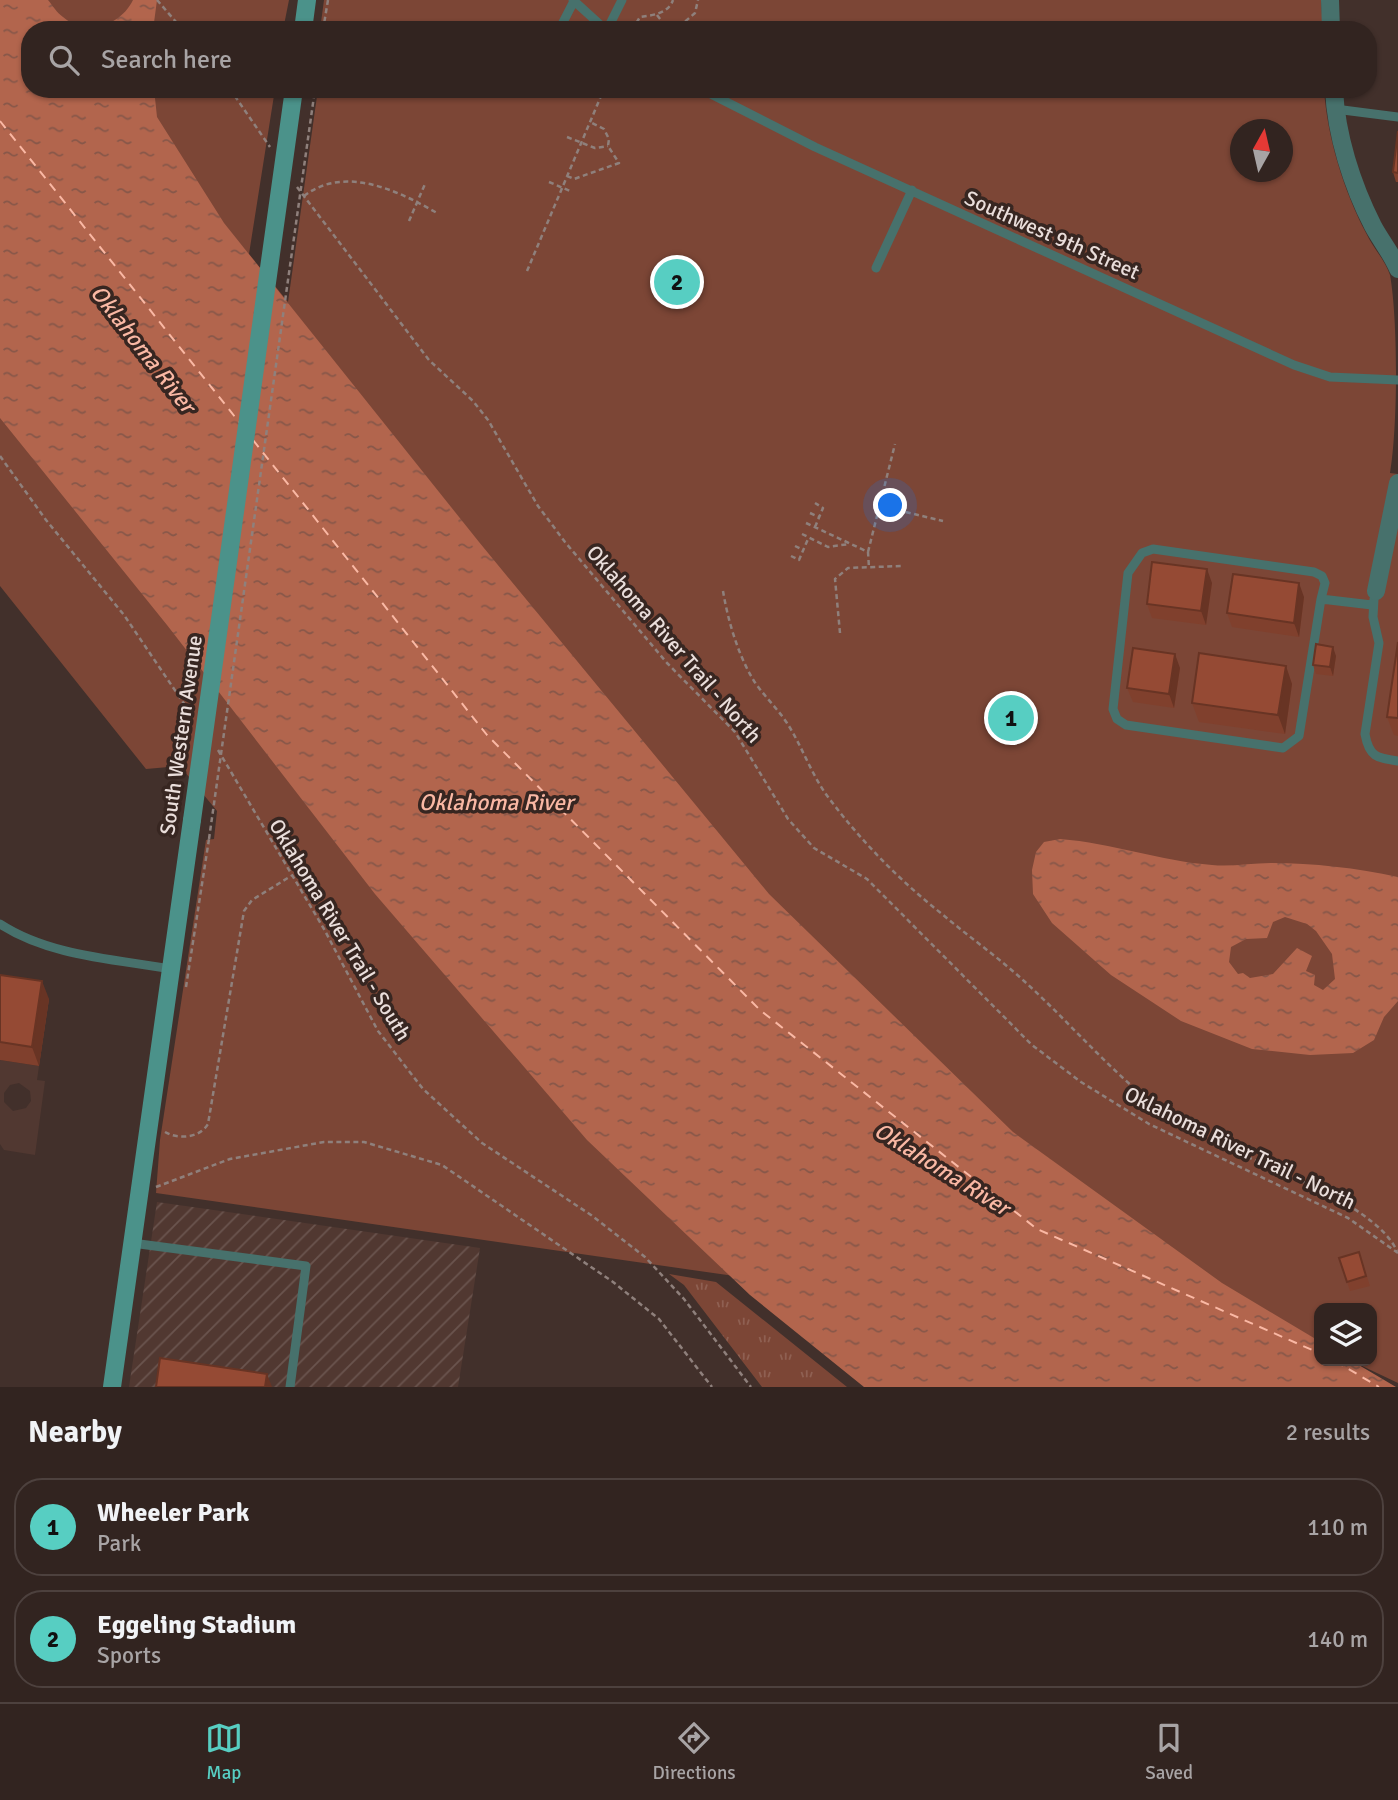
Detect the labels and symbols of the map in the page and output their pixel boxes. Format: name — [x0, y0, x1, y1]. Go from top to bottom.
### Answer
north arrow — [1230, 119, 1293, 182]
street label: Southwest 9th Street — [961, 185, 1143, 285]
pin: 2 — [654, 256, 700, 308]
water label: Oklahoma River — [84, 279, 204, 421]
your location — [873, 488, 907, 522]
street label: Oklahoma River Trail - North — [581, 540, 767, 748]
street label: South Western Avenue — [154, 633, 208, 837]
pin: 1 — [988, 692, 1034, 744]
water label: Oklahoma River — [419, 788, 577, 817]
street label: Oklahoma River Trail - South — [263, 814, 417, 1046]
street label: Oklahoma River Trail - North — [1120, 1081, 1360, 1215]
water label: Oklahoma River — [869, 1116, 1018, 1224]

